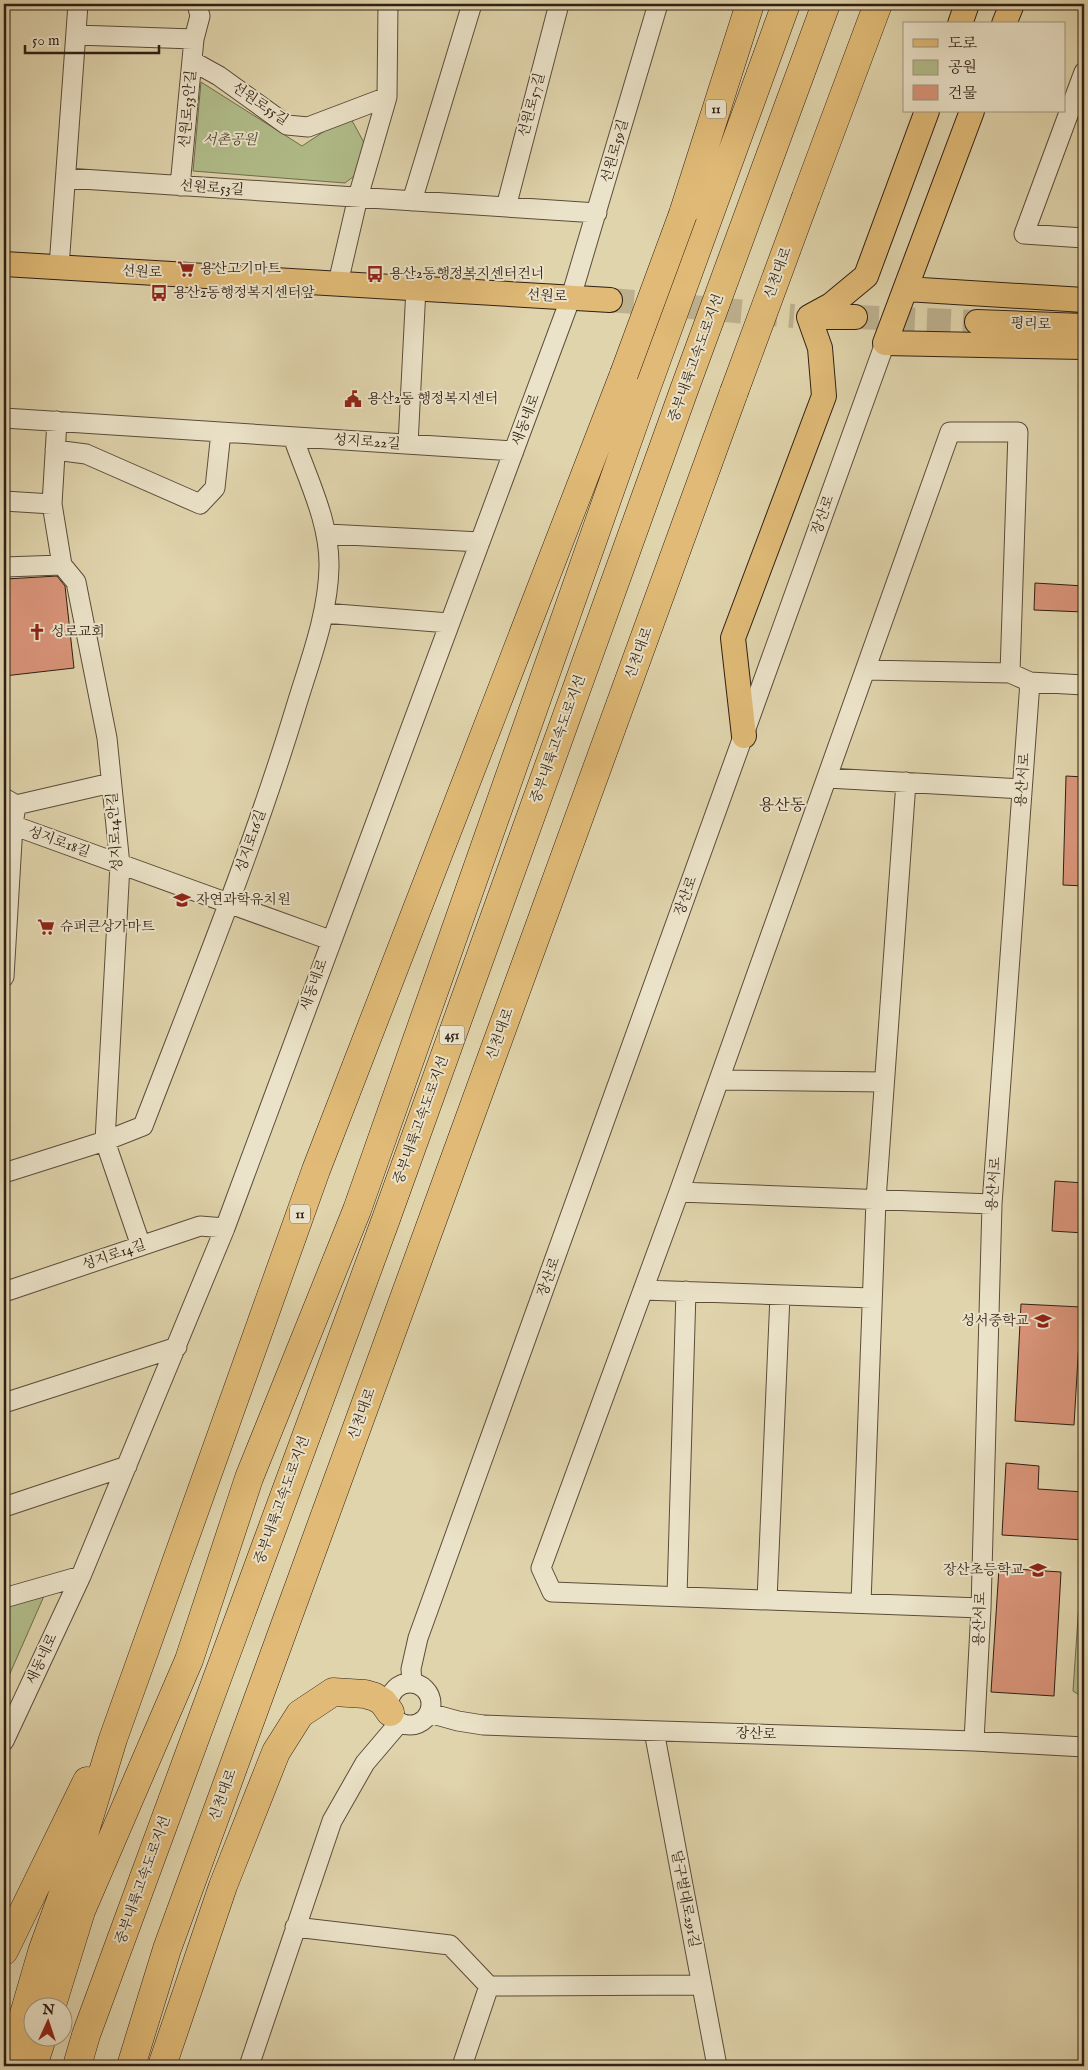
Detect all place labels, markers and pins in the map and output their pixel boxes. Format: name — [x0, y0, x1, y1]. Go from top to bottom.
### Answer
supermarket icon: 용산고기마트 — [176, 259, 196, 279]
place label: 용산고기마트 — [200, 260, 282, 278]
bus stop icon: 용산2동행정복지센터건너 — [365, 264, 385, 284]
place label: 용산2동행정복지센터건너 — [389, 265, 544, 283]
bus stop icon: 용산2동행정복지센터앞 — [149, 283, 169, 303]
place label: 용산2동행정복지센터앞 — [173, 284, 315, 302]
public building icon: 용산2동 행정복지센터 — [343, 389, 363, 409]
place label: 용산2동 행정복지센터 — [367, 390, 498, 408]
church icon: 성로교회 — [27, 622, 47, 642]
place label: 성로교회 — [51, 623, 105, 641]
school or university icon: 자연과학유치원 — [172, 890, 192, 910]
place label: 자연과학유치원 — [196, 891, 291, 909]
supermarket icon: 슈퍼큰상가마트 — [36, 917, 56, 937]
place label: 슈퍼큰상가마트 — [60, 918, 155, 936]
school or university icon: 성서중학교 — [1033, 1311, 1053, 1331]
place label: 성서중학교 — [961, 1312, 1029, 1330]
school or university icon: 장산초등학교 — [1028, 1560, 1048, 1580]
place label: 장산초등학교 — [943, 1561, 1024, 1579]

